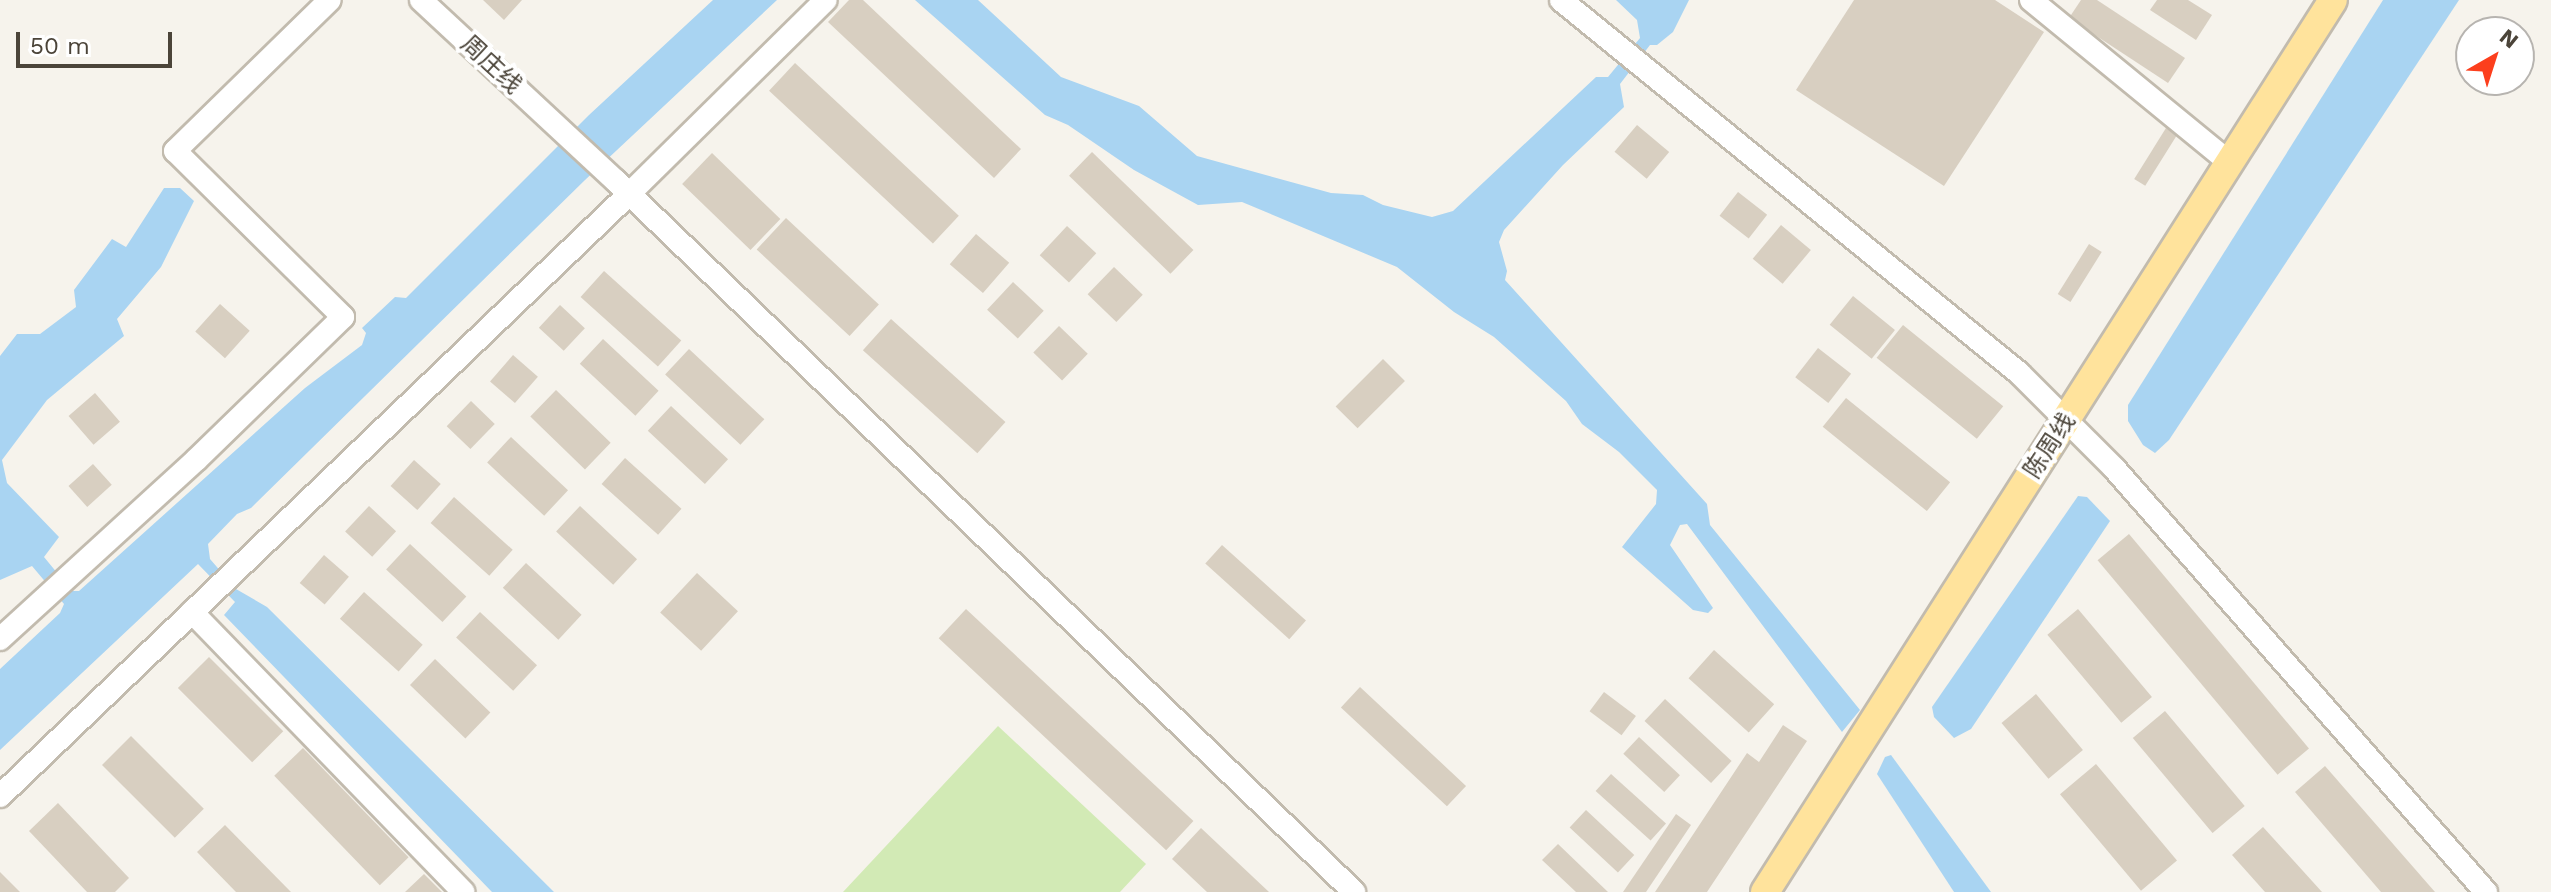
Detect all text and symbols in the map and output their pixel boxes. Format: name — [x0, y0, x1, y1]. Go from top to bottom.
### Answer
scale bar — [20, 16, 176, 66]
north arrow — [2455, 16, 2535, 96]
text: N — [2495, 24, 2523, 53]
street label: 周庄线 — [455, 30, 527, 100]
text: 50 m — [30, 32, 90, 60]
street label: 陈周线 — [2018, 408, 2082, 484]

